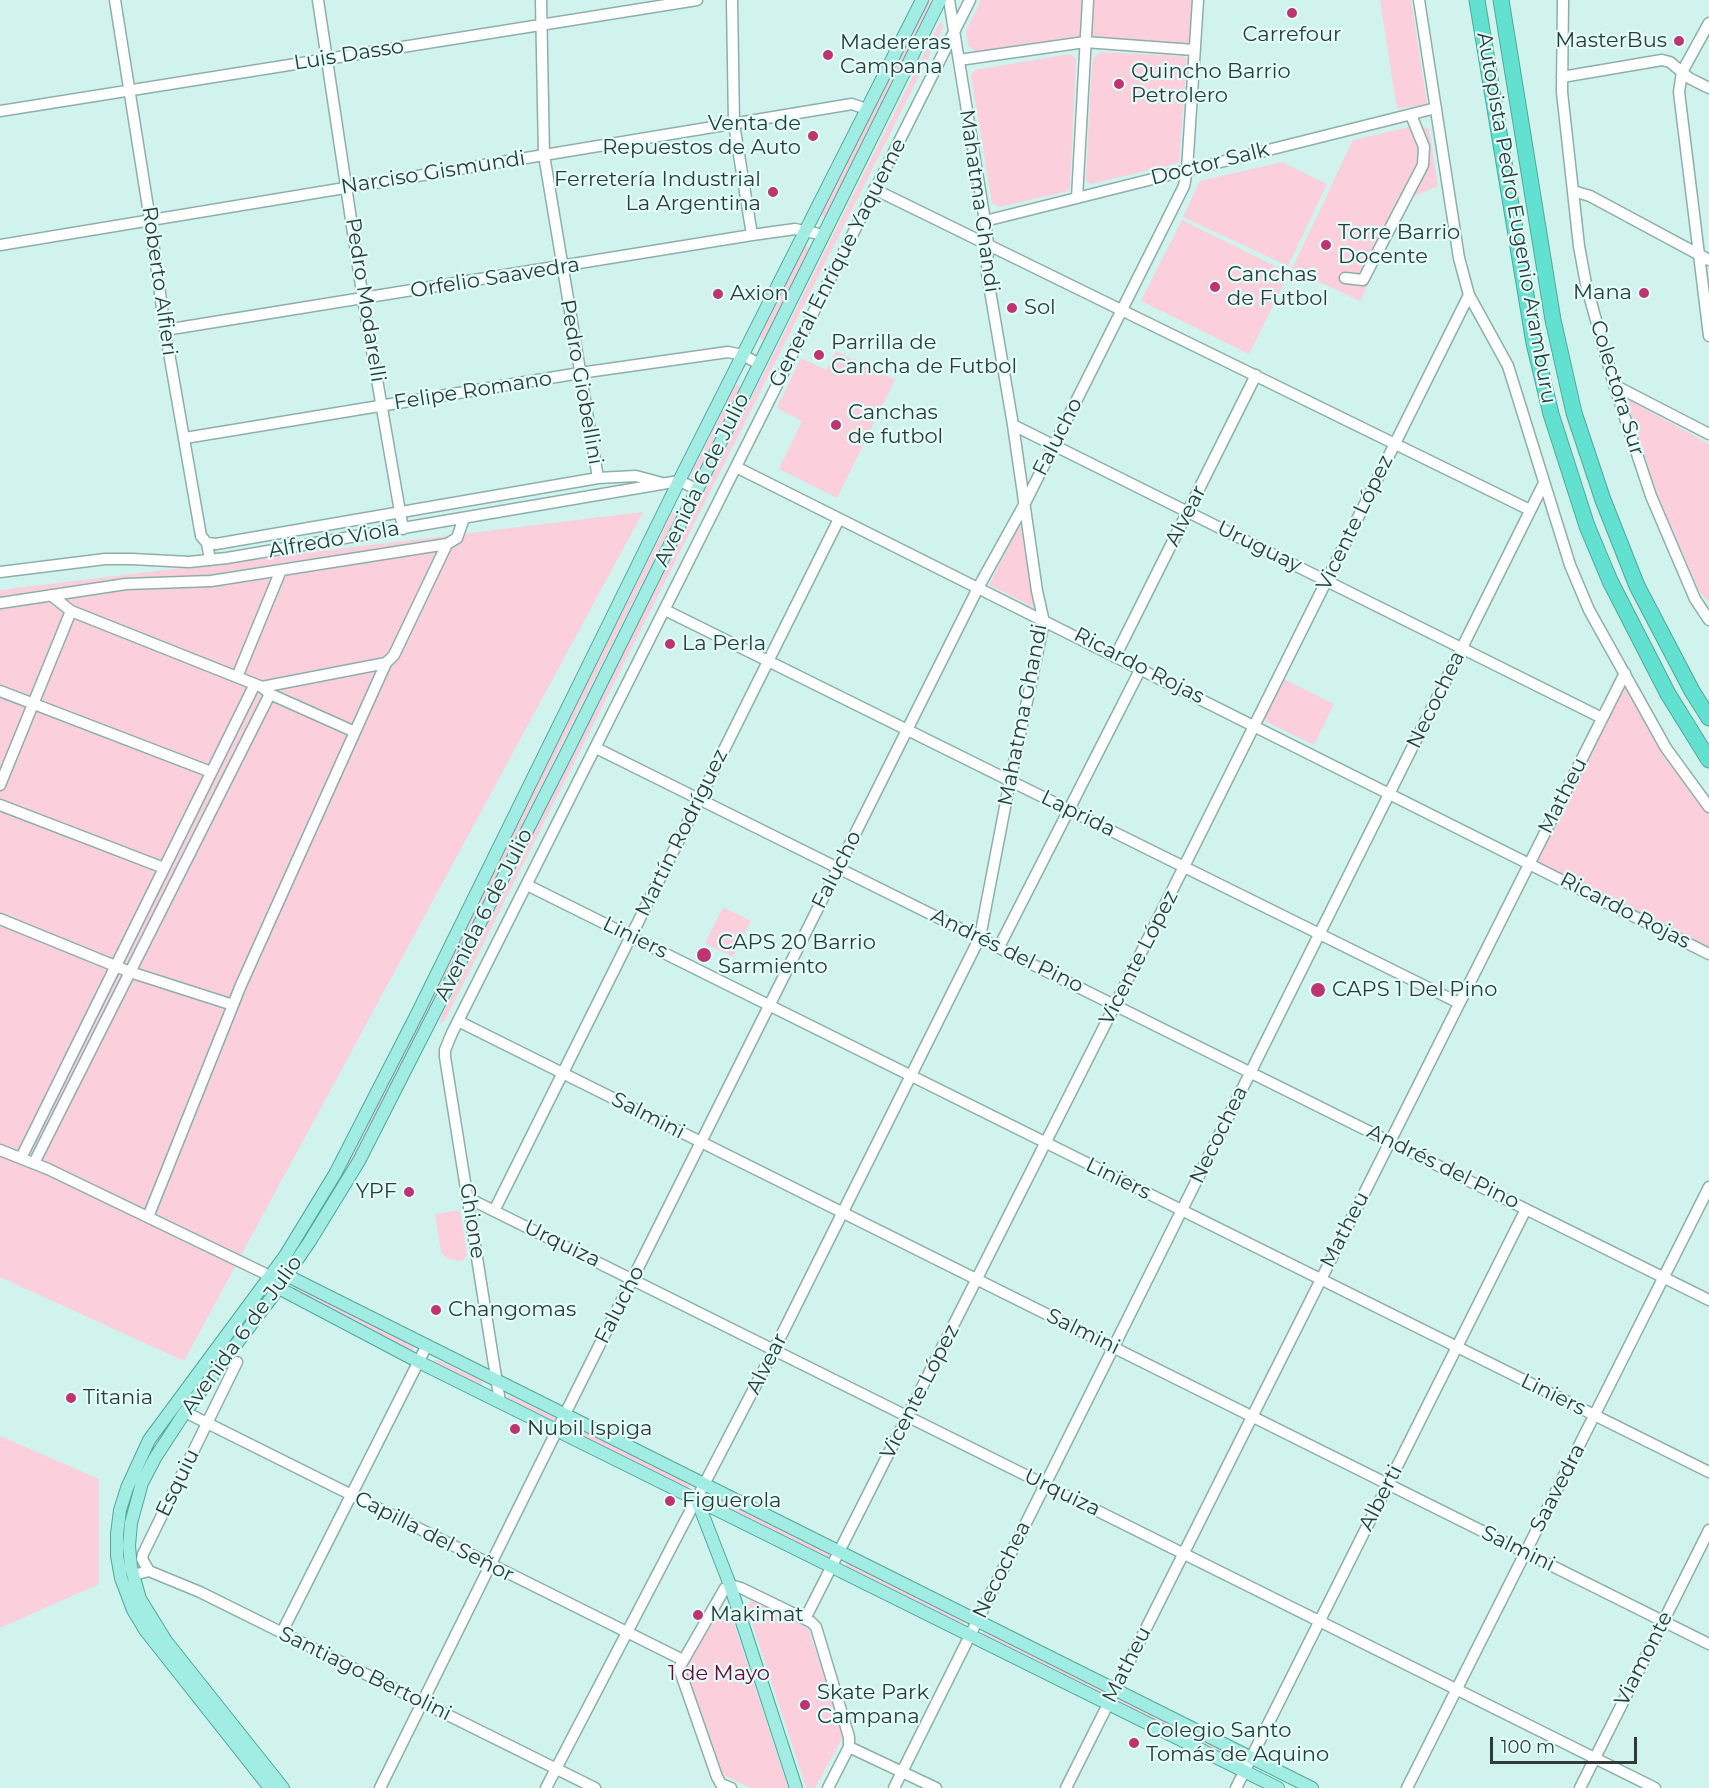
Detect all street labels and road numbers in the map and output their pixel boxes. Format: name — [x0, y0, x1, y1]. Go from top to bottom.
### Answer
street label: Autopista Pedro Eugenio Aramburu — [1471, 30, 1561, 406]
street label: Luis Dasso — [292, 34, 406, 76]
street label: Mahatma Ghandi — [954, 108, 1004, 294]
street label: General Enrique Yaqueme — [764, 134, 912, 392]
street label: Doctor Salk — [1148, 137, 1272, 191]
street label: Narciso Gismundi — [339, 146, 527, 200]
street label: Roberto Alfieri — [136, 205, 182, 357]
street label: Pedro Modarelli — [340, 216, 390, 384]
street label: Orfelio Saavedra — [409, 252, 581, 304]
street label: Pedro Giobellini — [554, 297, 608, 467]
street label: Colectora Sur — [1584, 317, 1650, 459]
street label: Felipe Romano — [392, 366, 554, 416]
street label: Avenida 6 de Julio — [649, 389, 755, 571]
street label: Falucho — [1028, 394, 1088, 480]
street label: Vicente López — [1311, 451, 1399, 595]
street label: Alvear — [1160, 481, 1212, 551]
street label: Alfredo Viola — [266, 516, 402, 564]
street label: Uruguay — [1213, 516, 1305, 578]
street label: Mahatma Ghandi — [993, 622, 1053, 808]
street label: Ricardo Rojas — [1070, 622, 1208, 710]
street label: Necochea — [1402, 647, 1470, 753]
street label: Martín Rodríguez — [630, 745, 734, 921]
street label: Matheu — [1533, 754, 1593, 838]
street label: Laprida — [1037, 785, 1119, 843]
street label: Avenida 6 de Julio — [430, 825, 538, 1005]
street label: Falucho — [807, 827, 867, 913]
street label: Ricardo Rojas — [1556, 867, 1694, 955]
street label: Vicente López — [1094, 886, 1184, 1030]
street label: Andrés del Pino — [927, 903, 1087, 999]
street label: Liniers — [598, 912, 672, 964]
street label: Necochea — [1185, 1082, 1253, 1188]
street label: Salmini — [607, 1087, 689, 1145]
street label: Andrés del Pino — [1363, 1119, 1523, 1215]
street label: Liniers — [1081, 1153, 1155, 1205]
street label: Ghione — [454, 1181, 490, 1261]
street label: Matheu — [1315, 1188, 1375, 1272]
street label: Urquiza — [520, 1215, 604, 1273]
street label: Avenida 6 de Julio — [176, 1251, 308, 1419]
street label: Falucho — [590, 1262, 650, 1348]
street label: Salmini — [1042, 1303, 1124, 1361]
street label: Vicente López — [875, 1320, 965, 1464]
street label: Alvear — [741, 1329, 793, 1399]
street label: Liniers — [1516, 1369, 1590, 1421]
street label: Saavedra — [1525, 1440, 1591, 1536]
street label: Esquiu — [151, 1445, 205, 1521]
street label: Alberti — [1354, 1461, 1408, 1535]
street label: Urquiza — [1020, 1464, 1104, 1522]
street label: Capilla del Señor — [350, 1486, 518, 1588]
street label: Necochea — [968, 1517, 1036, 1623]
street label: Salmini — [1477, 1520, 1559, 1578]
street label: Viamonte — [1609, 1607, 1679, 1711]
street label: Santiago Bertolini — [275, 1621, 455, 1727]
street label: Matheu — [1097, 1623, 1157, 1707]

